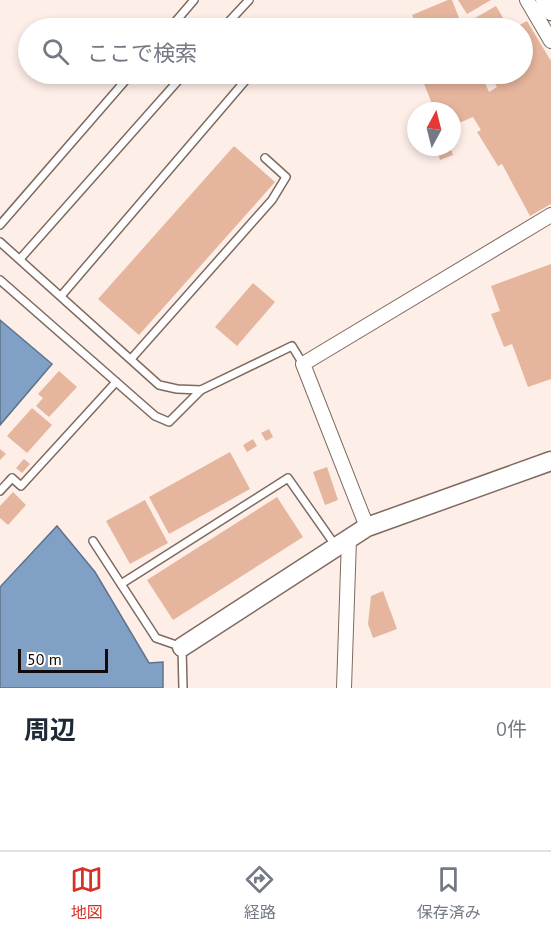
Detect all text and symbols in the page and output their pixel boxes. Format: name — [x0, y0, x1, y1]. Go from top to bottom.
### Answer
search box — [18, 18, 533, 84]
icon: search — [39, 35, 72, 68]
text: ここで検索 — [87, 39, 197, 67]
north arrow — [407, 102, 461, 156]
scale bar — [18, 646, 108, 674]
text: 50 m — [27, 649, 62, 669]
text: 周辺 — [24, 713, 76, 746]
text: 0件 — [496, 716, 527, 742]
tab: 地図 — [70, 863, 103, 923]
tab: 経路 — [243, 863, 276, 923]
tab: 保存済み — [417, 863, 481, 923]

